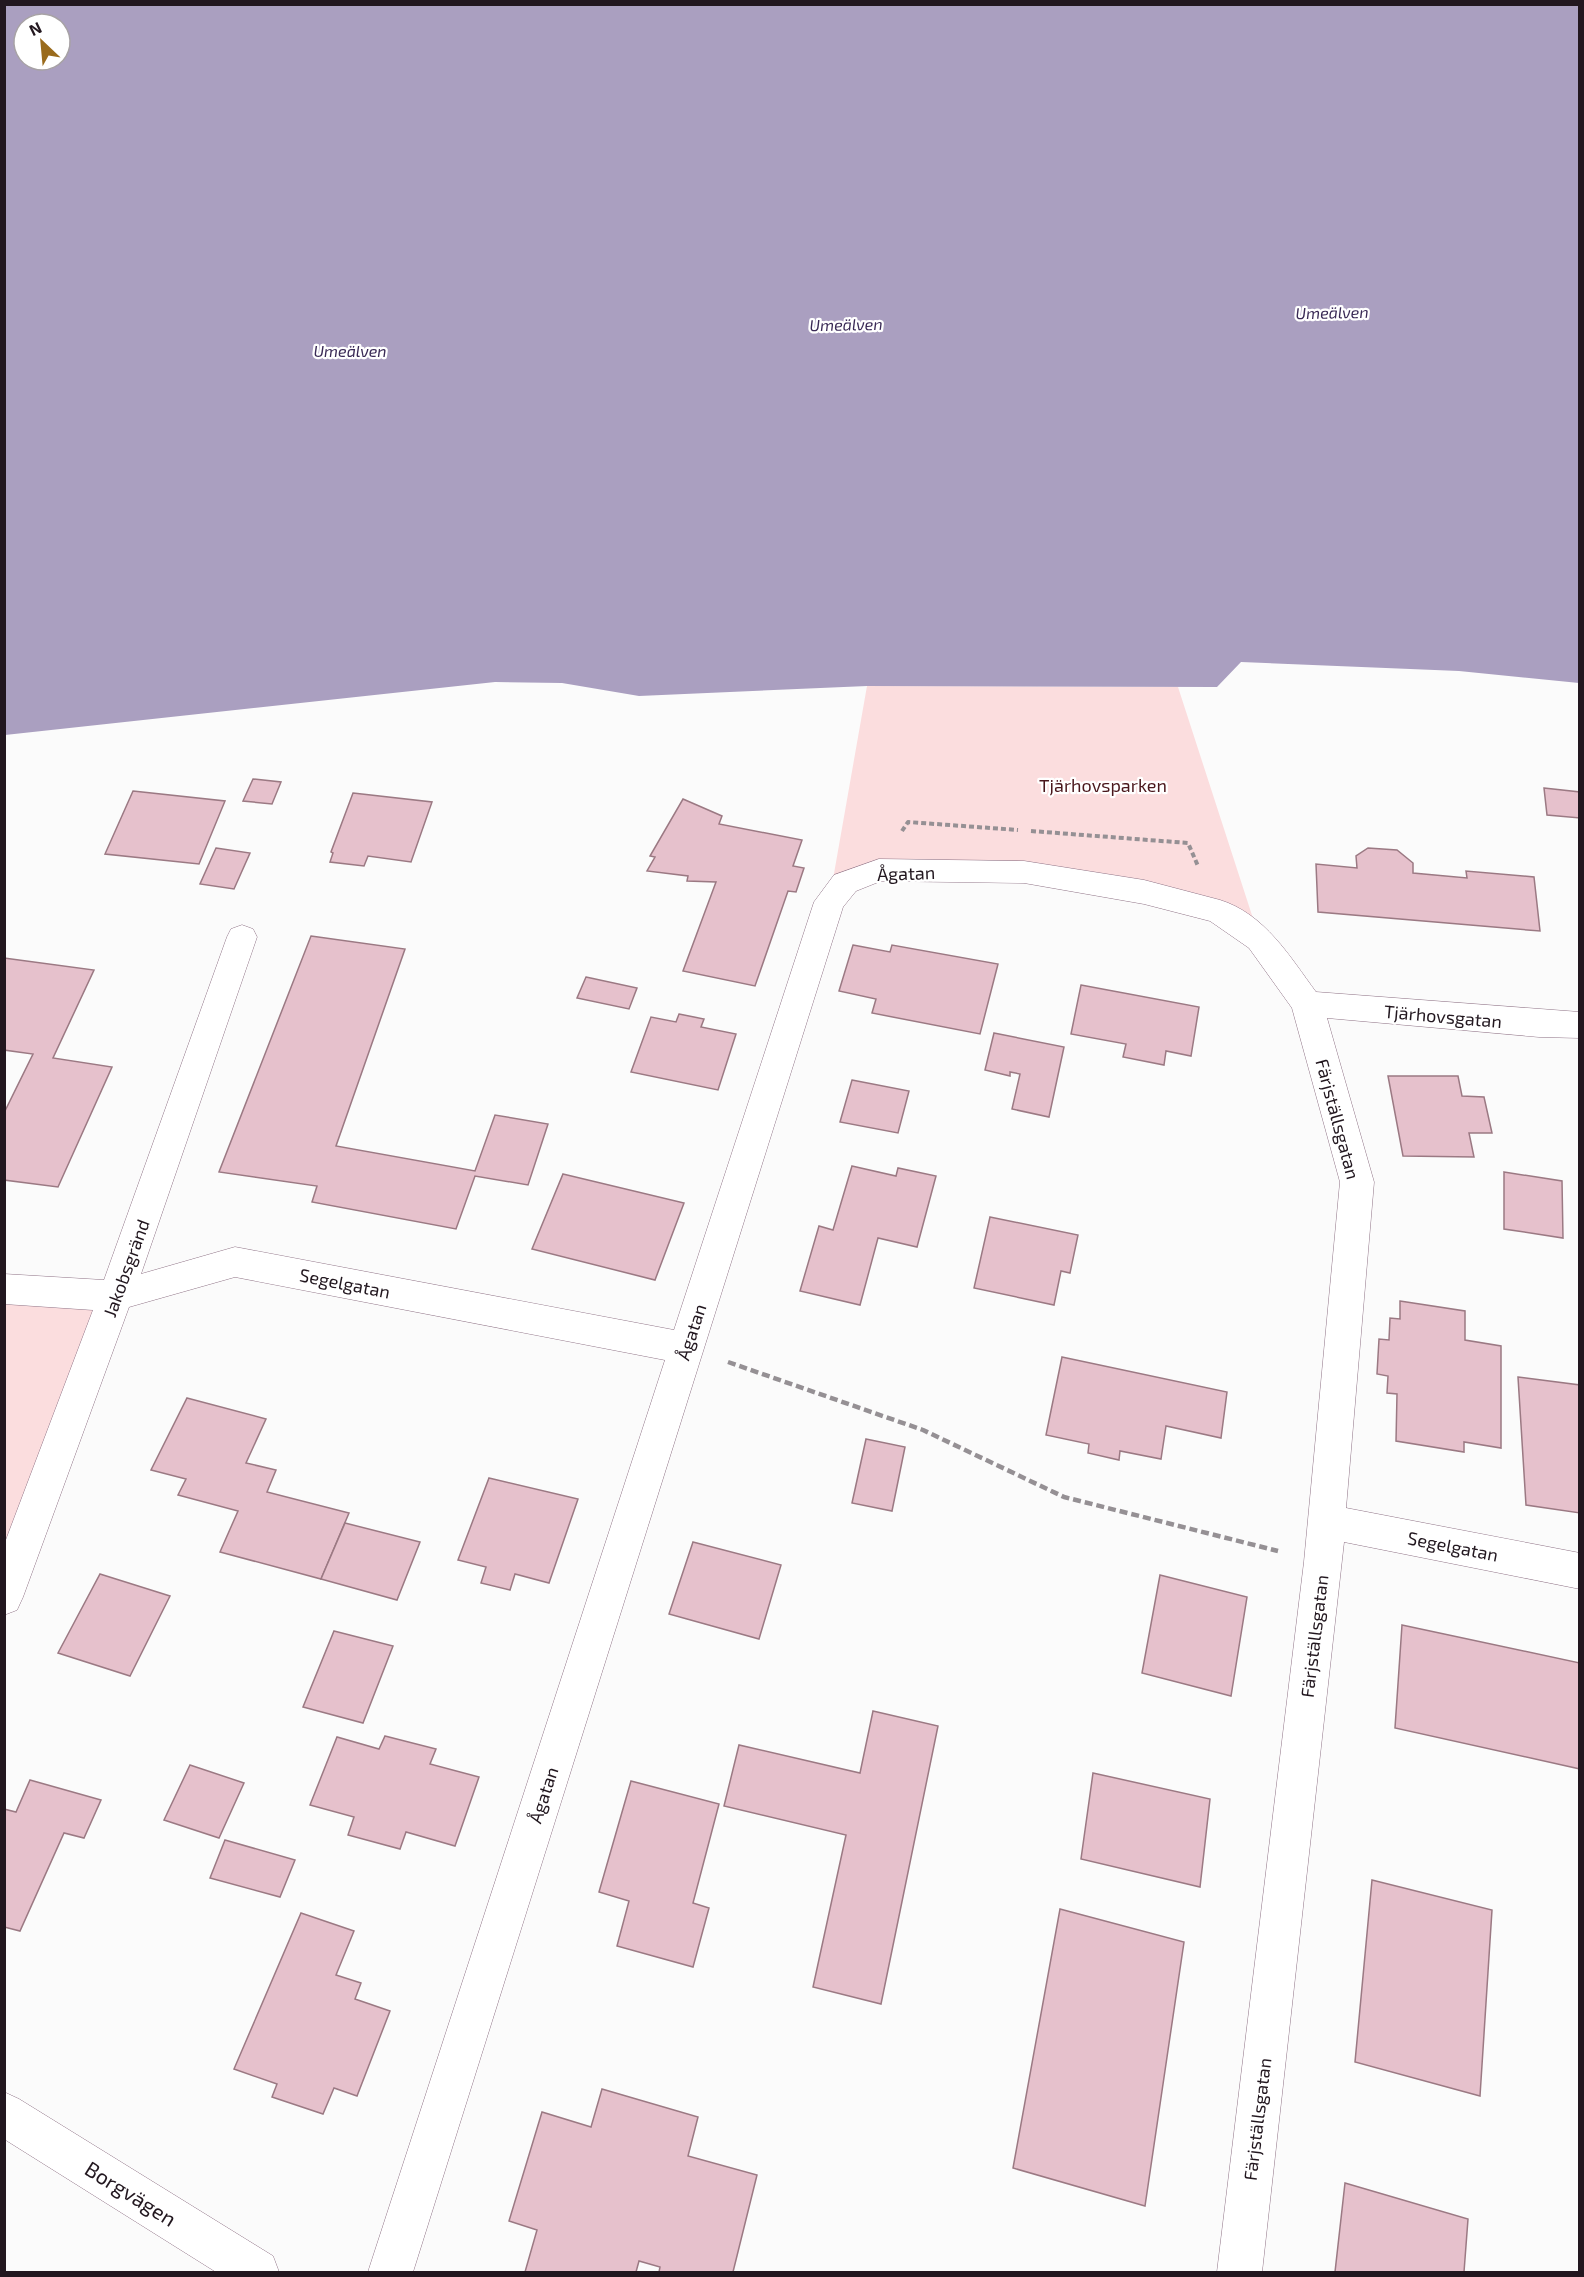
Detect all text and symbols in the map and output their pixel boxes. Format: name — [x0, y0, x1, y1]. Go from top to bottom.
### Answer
north arrow — [12, 12, 72, 72]
text: N — [26, 17, 45, 39]
water label: Umeälven — [1295, 302, 1369, 322]
water label: Umeälven — [809, 314, 883, 334]
water label: Umeälven — [313, 341, 387, 360]
park label: Tjärhovsparken — [1039, 774, 1167, 796]
street label: Ågatan — [877, 861, 935, 885]
street label: Tjärhovsgatan — [1383, 1000, 1503, 1032]
street label: Färjställsgatan — [1311, 1056, 1365, 1182]
street label: Jakobsgränd — [98, 1216, 154, 1320]
street label: Segelgatan — [298, 1263, 392, 1303]
street label: Ågatan — [672, 1301, 710, 1363]
street label: Segelgatan — [1406, 1526, 1500, 1566]
street label: Färjställsgatan — [1296, 1573, 1332, 1699]
street label: Ågatan — [524, 1764, 562, 1826]
street label: Färjställsgatan — [1239, 2056, 1275, 2182]
street label: Borgvägen — [81, 2155, 181, 2231]

